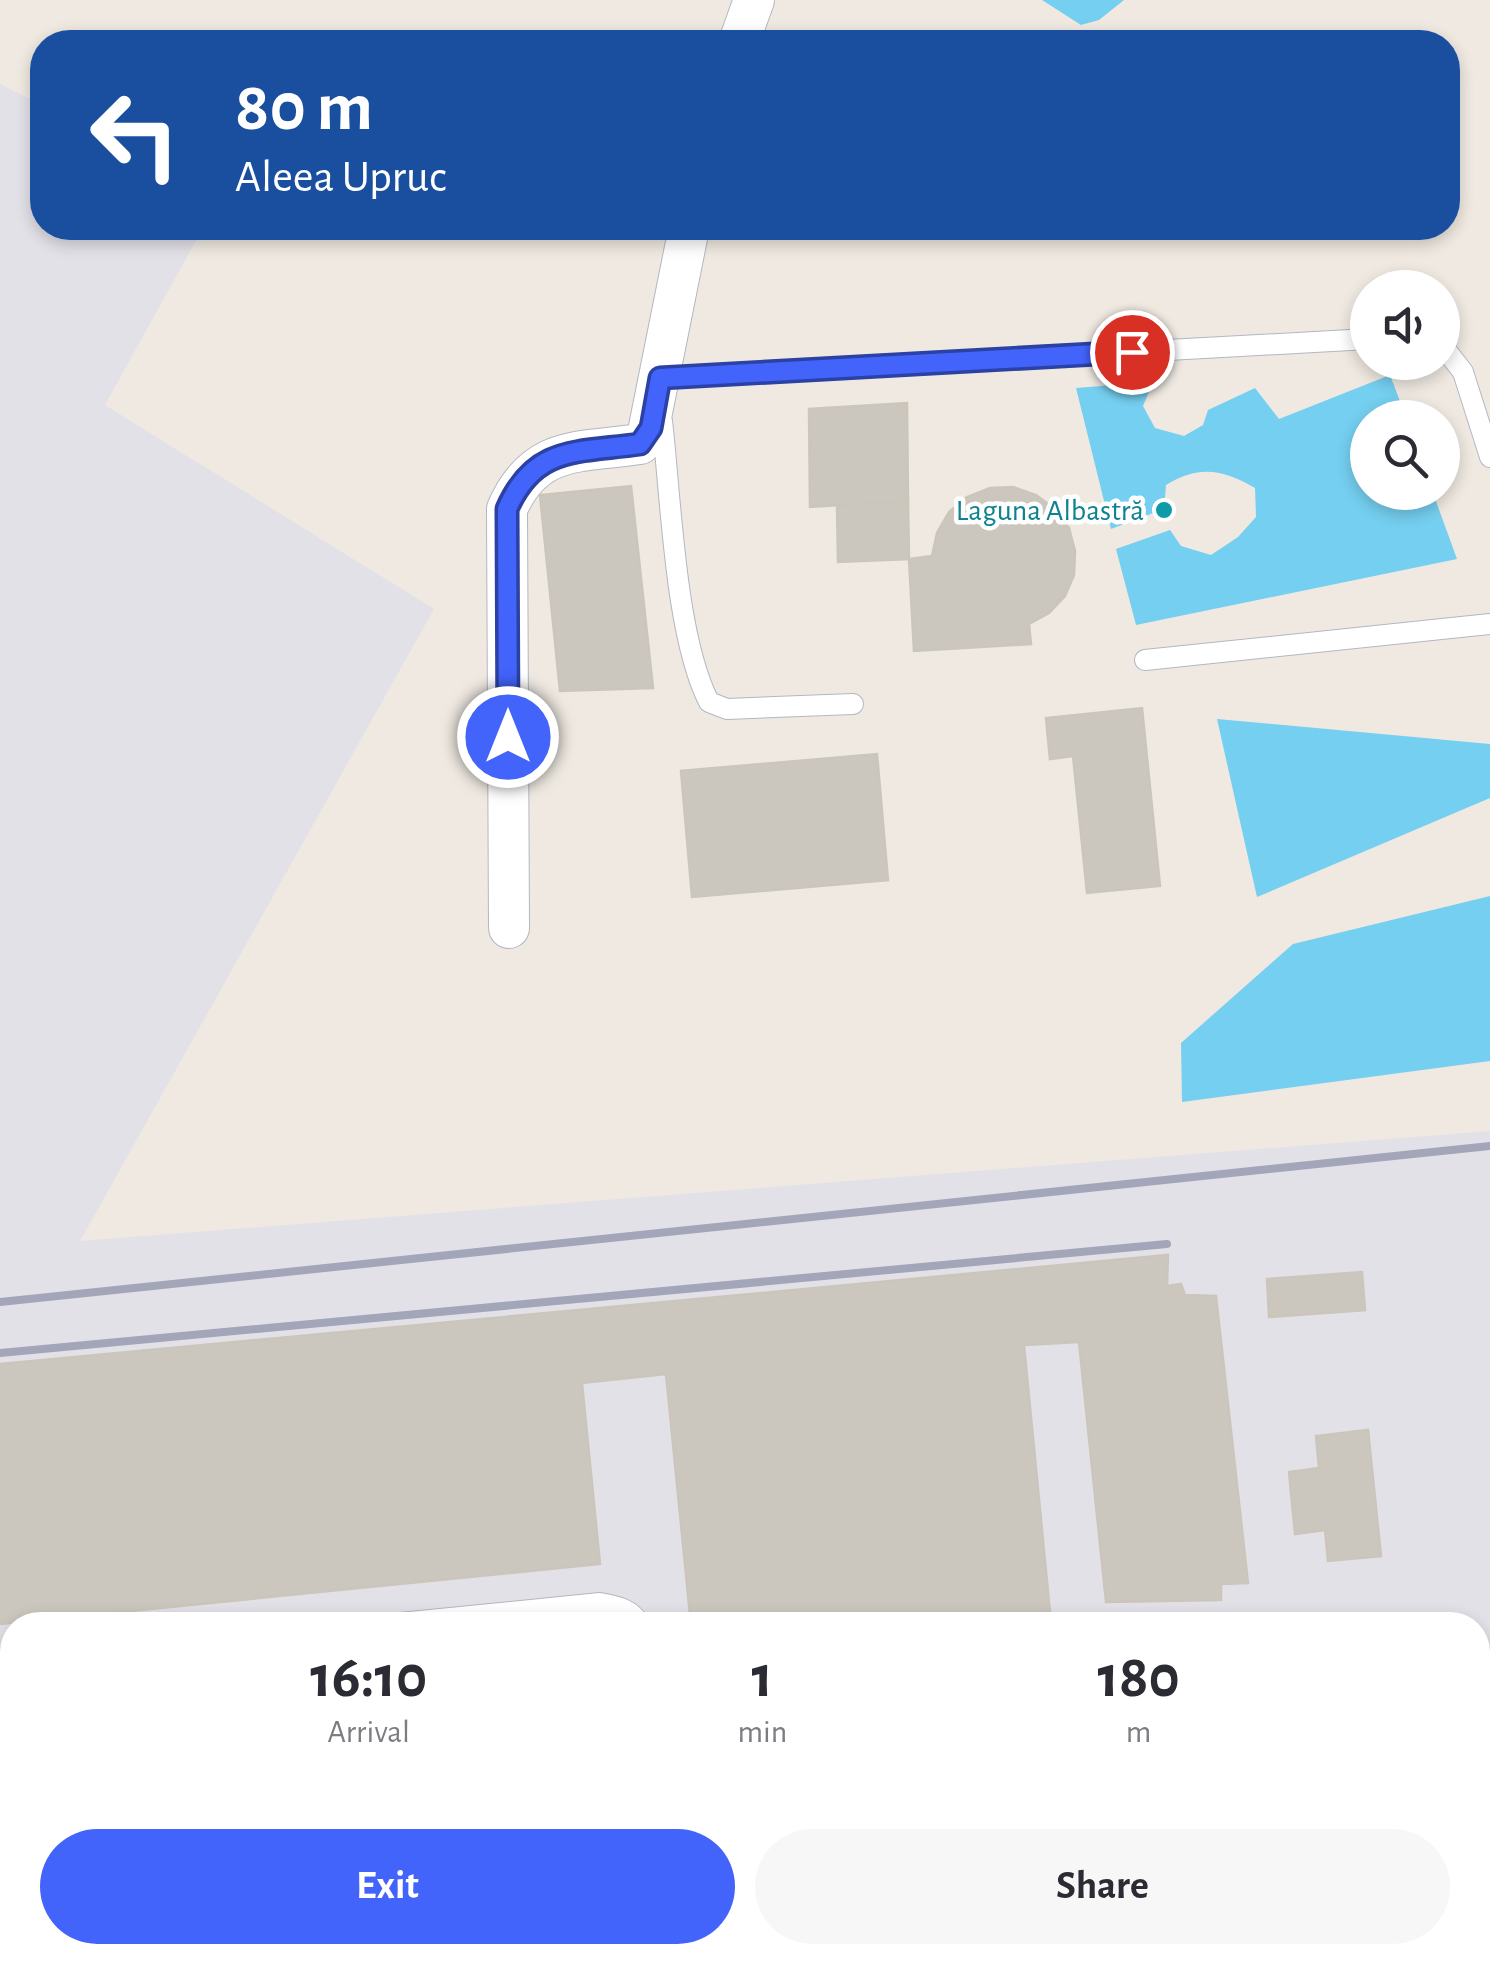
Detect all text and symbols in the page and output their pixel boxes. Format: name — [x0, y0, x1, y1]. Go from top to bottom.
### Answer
icon: left — [70, 70, 200, 200]
text: 80 m — [235, 73, 373, 143]
text: Aleea Upruc — [235, 155, 446, 200]
map controls — [1350, 270, 1460, 510]
button: sound — [1350, 270, 1460, 380]
pin — [1090, 310, 1175, 395]
icon: arrive — [1105, 325, 1160, 380]
button: search — [1350, 400, 1460, 510]
place label: Laguna Albastră — [956, 496, 1144, 526]
marker: Laguna Albastră — [1153, 499, 1175, 521]
position arrow — [456, 685, 560, 789]
text: 16:10 — [310, 1648, 427, 1708]
text: 1 — [752, 1648, 773, 1708]
text: 180 — [1097, 1648, 1180, 1708]
text: Arrival — [328, 1716, 410, 1748]
text: min — [737, 1716, 787, 1748]
text: m — [1126, 1716, 1151, 1748]
button: Exit — [40, 1829, 735, 1944]
button: Share — [755, 1829, 1450, 1944]

